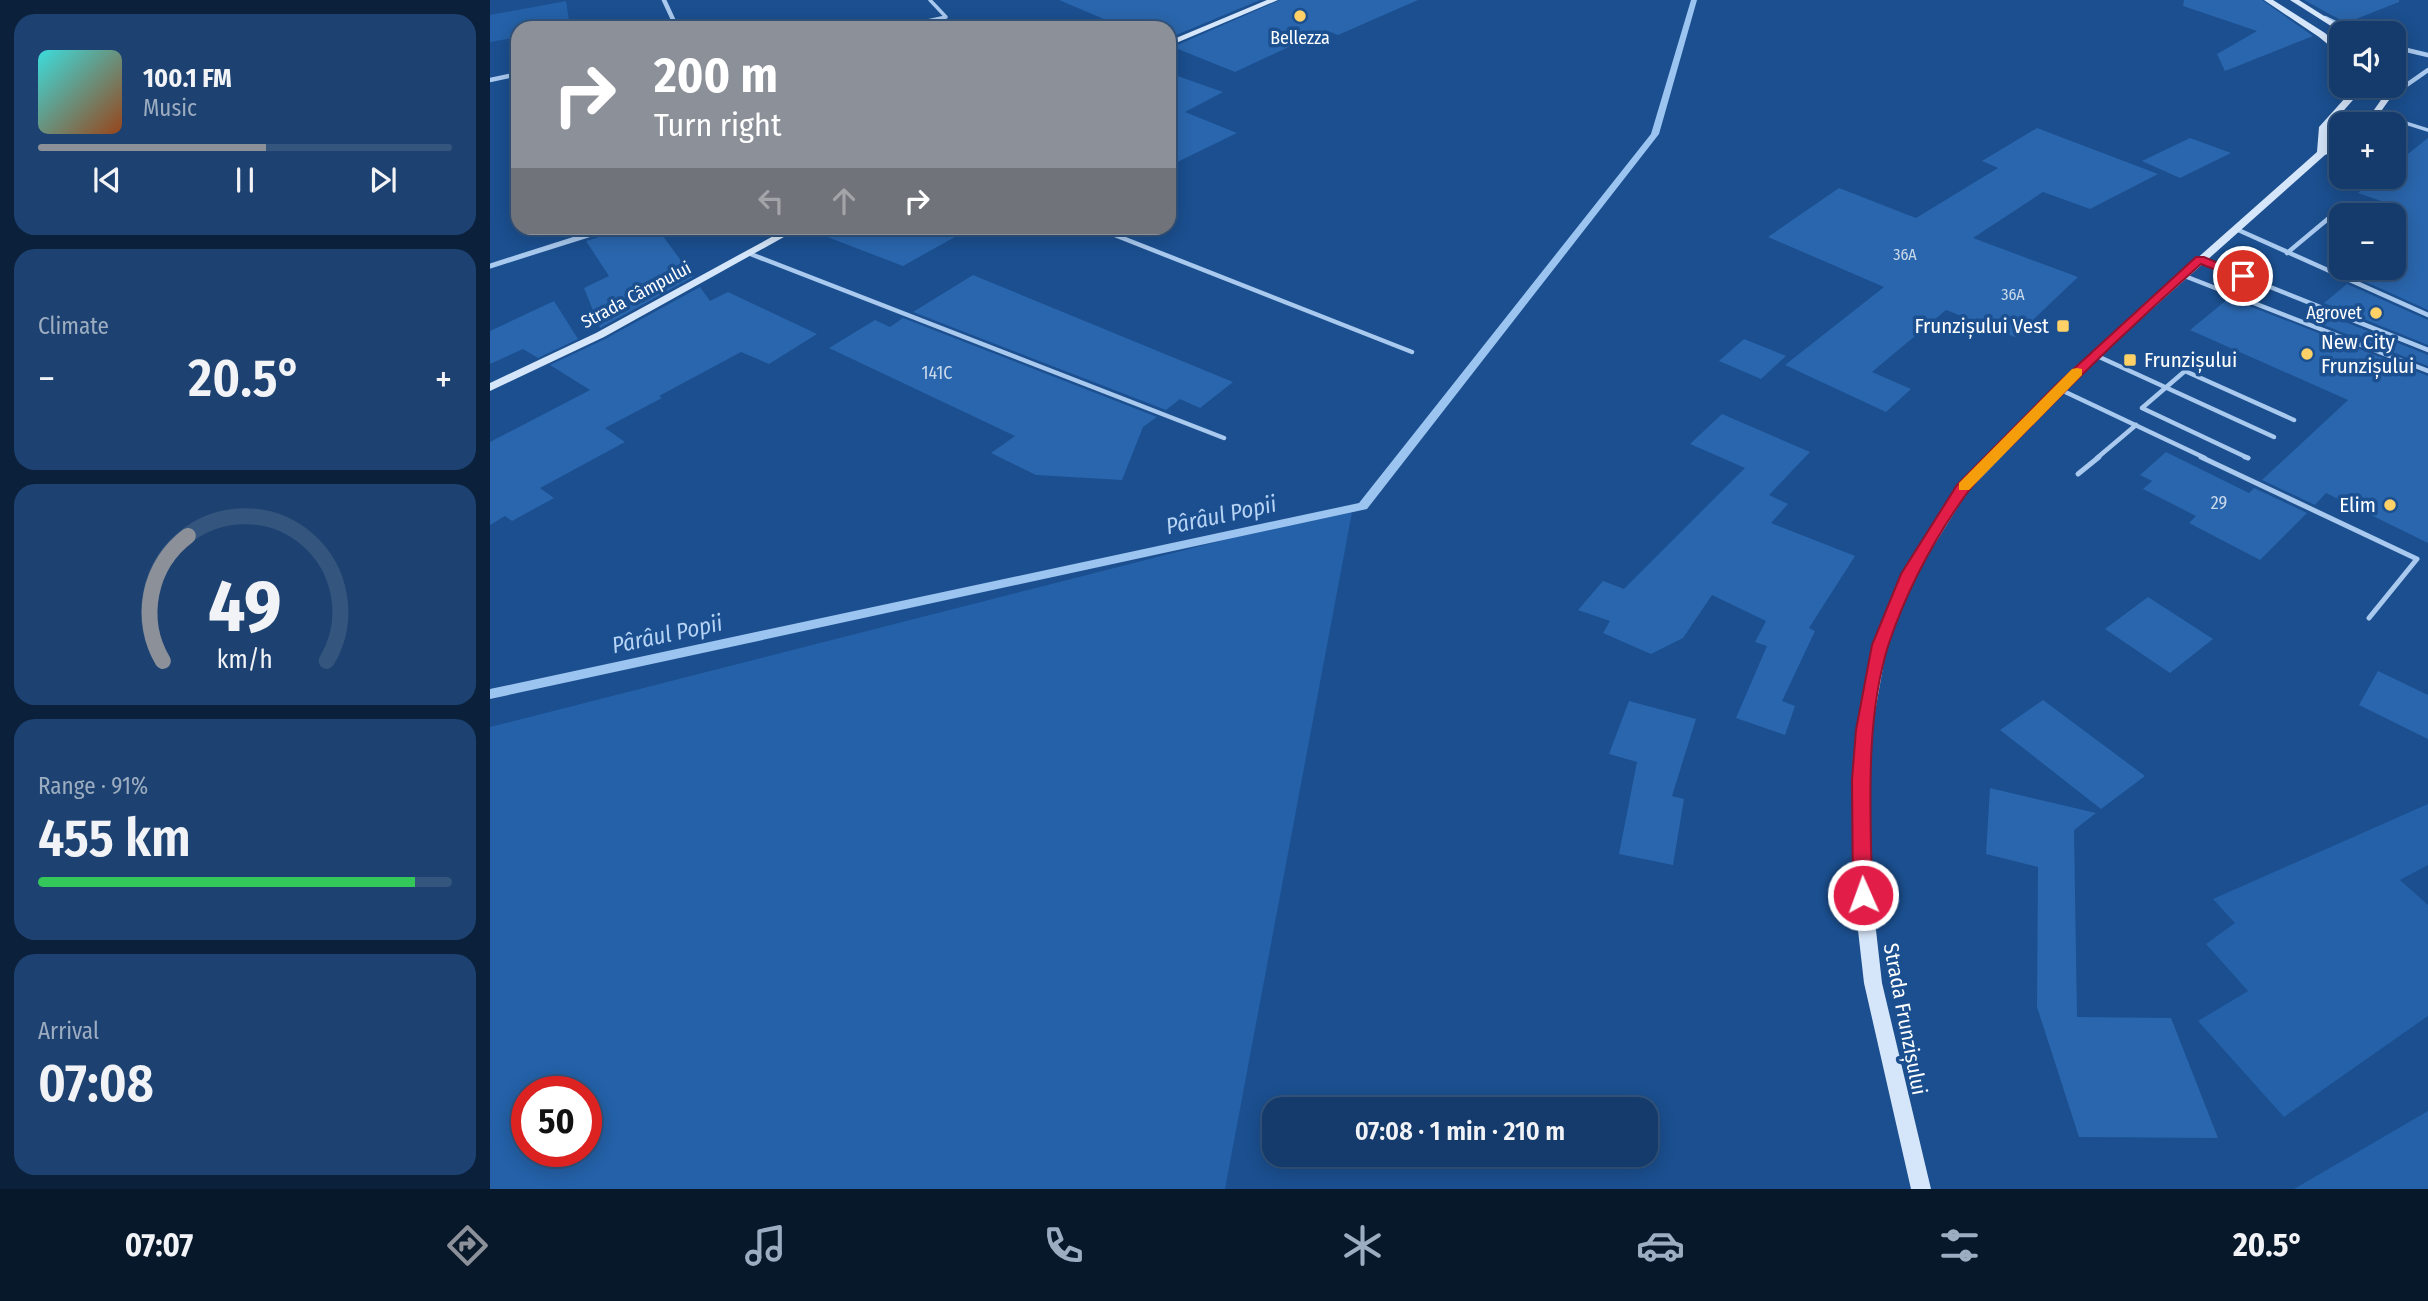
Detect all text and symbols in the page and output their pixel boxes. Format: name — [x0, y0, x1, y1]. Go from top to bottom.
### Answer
marker: Bellezza — [1292, 8, 1308, 24]
map controls — [2329, 21, 2406, 280]
button: sound — [2329, 21, 2406, 98]
place label: Bellezza — [1270, 27, 1330, 49]
text: 200 m — [654, 46, 778, 105]
icon: right — [539, 49, 630, 140]
text: 100.1 FM — [143, 63, 232, 94]
text: Music — [143, 94, 197, 122]
text: Turn right — [654, 106, 781, 144]
button: + — [2329, 112, 2406, 189]
icon: previous — [88, 161, 126, 199]
icon: pause — [226, 161, 264, 199]
icon: next — [364, 161, 402, 199]
icon: left — [752, 182, 790, 220]
icon: ahead — [825, 182, 863, 220]
icon: right — [898, 182, 936, 220]
button: − — [2329, 203, 2406, 280]
house number: 36A — [1893, 245, 1917, 264]
pin — [2213, 246, 2273, 306]
street label: Strada Câmpului — [577, 257, 695, 333]
icon: arrive — [2224, 257, 2262, 295]
house number: 36A — [2001, 285, 2025, 304]
place label: Agrovet — [2306, 302, 2362, 324]
marker: Agrovet — [2368, 305, 2384, 321]
text: Climate — [38, 312, 109, 340]
place label: Frunzișului Vest — [1914, 313, 2049, 339]
marker: Frunzișului Vest — [2055, 318, 2071, 334]
place label: New City Frunzișului — [2321, 329, 2414, 379]
marker: New City Frunzișului — [2299, 346, 2315, 362]
text: 20.5° — [188, 347, 302, 410]
place label: Frunzișului — [2144, 347, 2237, 373]
marker: Frunzișului — [2122, 352, 2138, 368]
text: − — [38, 356, 55, 402]
text: + — [435, 356, 452, 402]
house number: 141C — [922, 362, 952, 384]
water label: Pârâul Popii — [1163, 490, 1279, 540]
house number: 29 — [2211, 492, 2227, 514]
place label: Elim — [2339, 492, 2376, 518]
marker: Elim — [2382, 497, 2398, 513]
text: 49 — [208, 563, 282, 650]
water label: Pârâul Popii — [609, 609, 725, 659]
text: km/h — [217, 644, 273, 674]
text: Range · 91% — [38, 772, 148, 800]
text: 455 km — [38, 807, 191, 870]
position arrow — [1826, 858, 1900, 932]
street label: Strada Frunzișului — [1878, 941, 1932, 1097]
text: Arrival — [38, 1017, 99, 1045]
text: 07:08 — [38, 1052, 154, 1115]
speed limit sign: 50 — [511, 1076, 602, 1167]
text: 07:08 · 1 min · 210 m — [1355, 1116, 1565, 1147]
icon: directions — [443, 1221, 492, 1270]
icon: music — [741, 1221, 790, 1270]
icon: phone — [1039, 1221, 1088, 1270]
icon: climate — [1338, 1221, 1387, 1270]
icon: car — [1636, 1221, 1685, 1270]
icon: filters — [1935, 1221, 1984, 1270]
text: 07:07 — [125, 1226, 193, 1264]
text: 20.5° — [2233, 1226, 2303, 1264]

